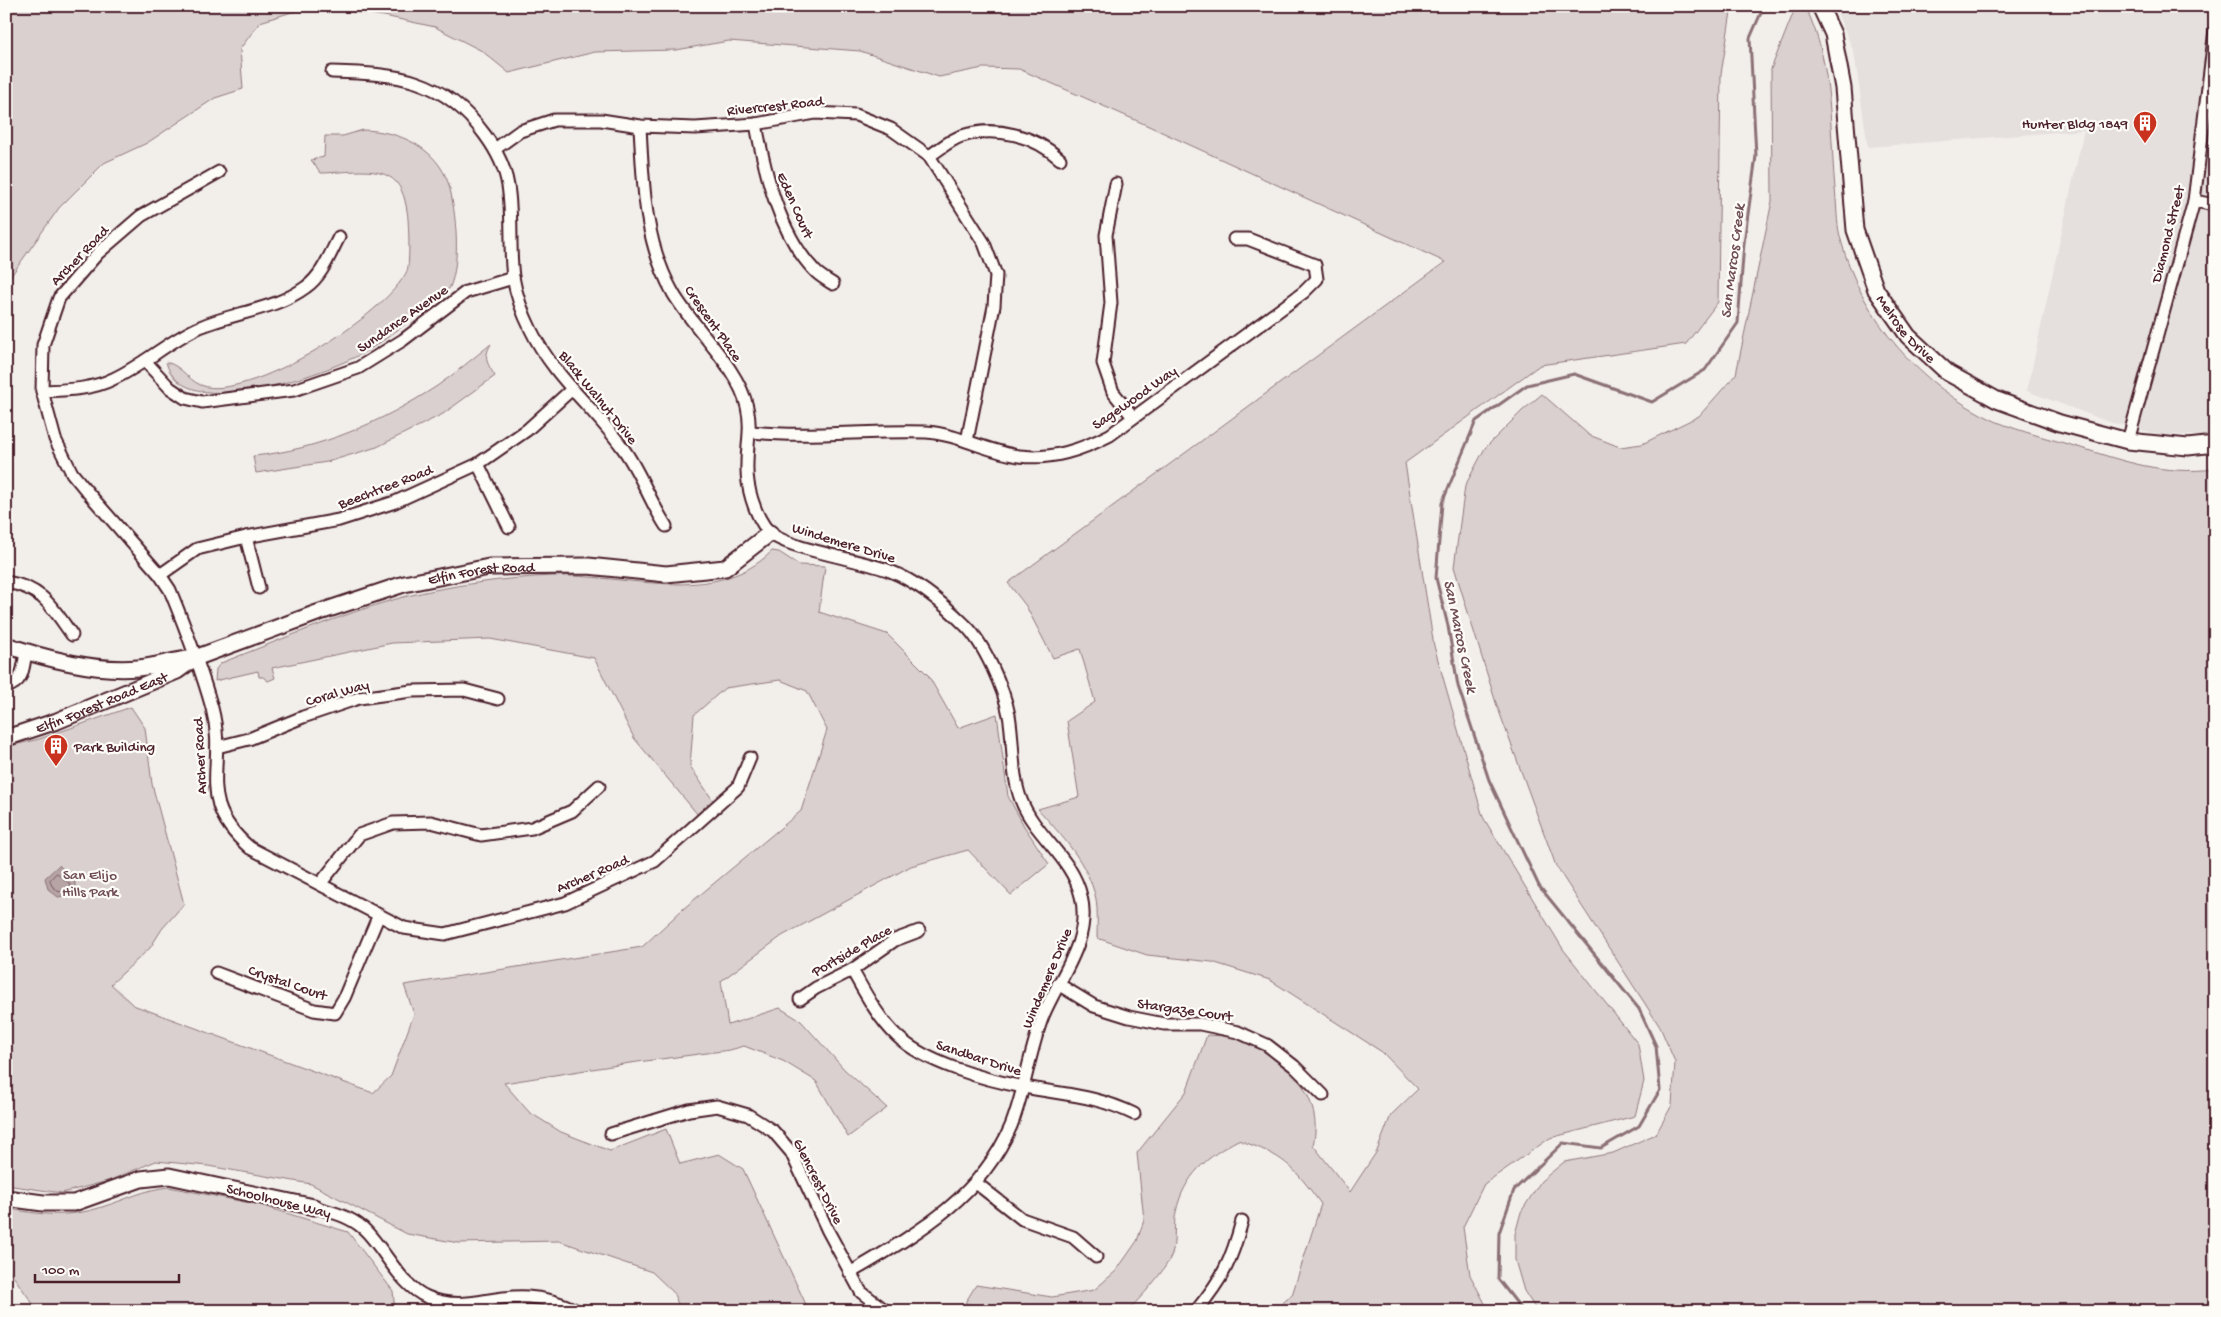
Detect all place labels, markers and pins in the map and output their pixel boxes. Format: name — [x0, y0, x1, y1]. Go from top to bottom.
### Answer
building icon: Hunter Bldg 1849 — [2132, 110, 2158, 144]
place label: Hunter Bldg 1849 — [2022, 116, 2128, 134]
building icon: Park Building — [43, 733, 69, 767]
place label: Park Building — [73, 739, 155, 757]

